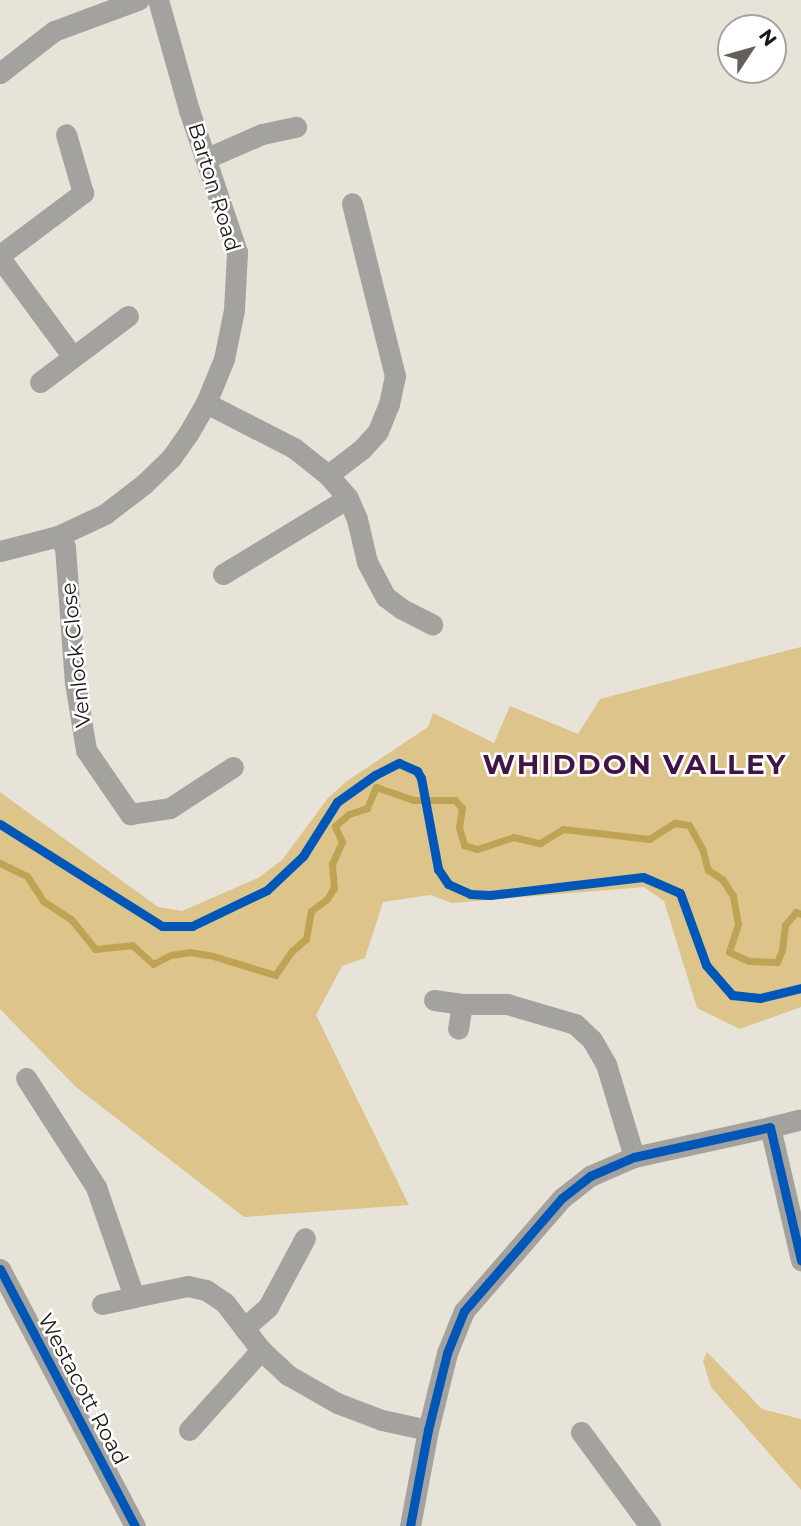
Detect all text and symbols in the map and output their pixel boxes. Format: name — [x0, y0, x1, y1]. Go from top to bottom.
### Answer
north arrow — [717, 14, 787, 84]
text: N — [754, 25, 782, 51]
street label: Barton Road — [183, 120, 245, 254]
street label: Venlock Close — [56, 581, 96, 729]
district label: WHIDDON VALLEY — [484, 747, 786, 781]
street label: Westacott Road — [33, 1309, 133, 1469]

